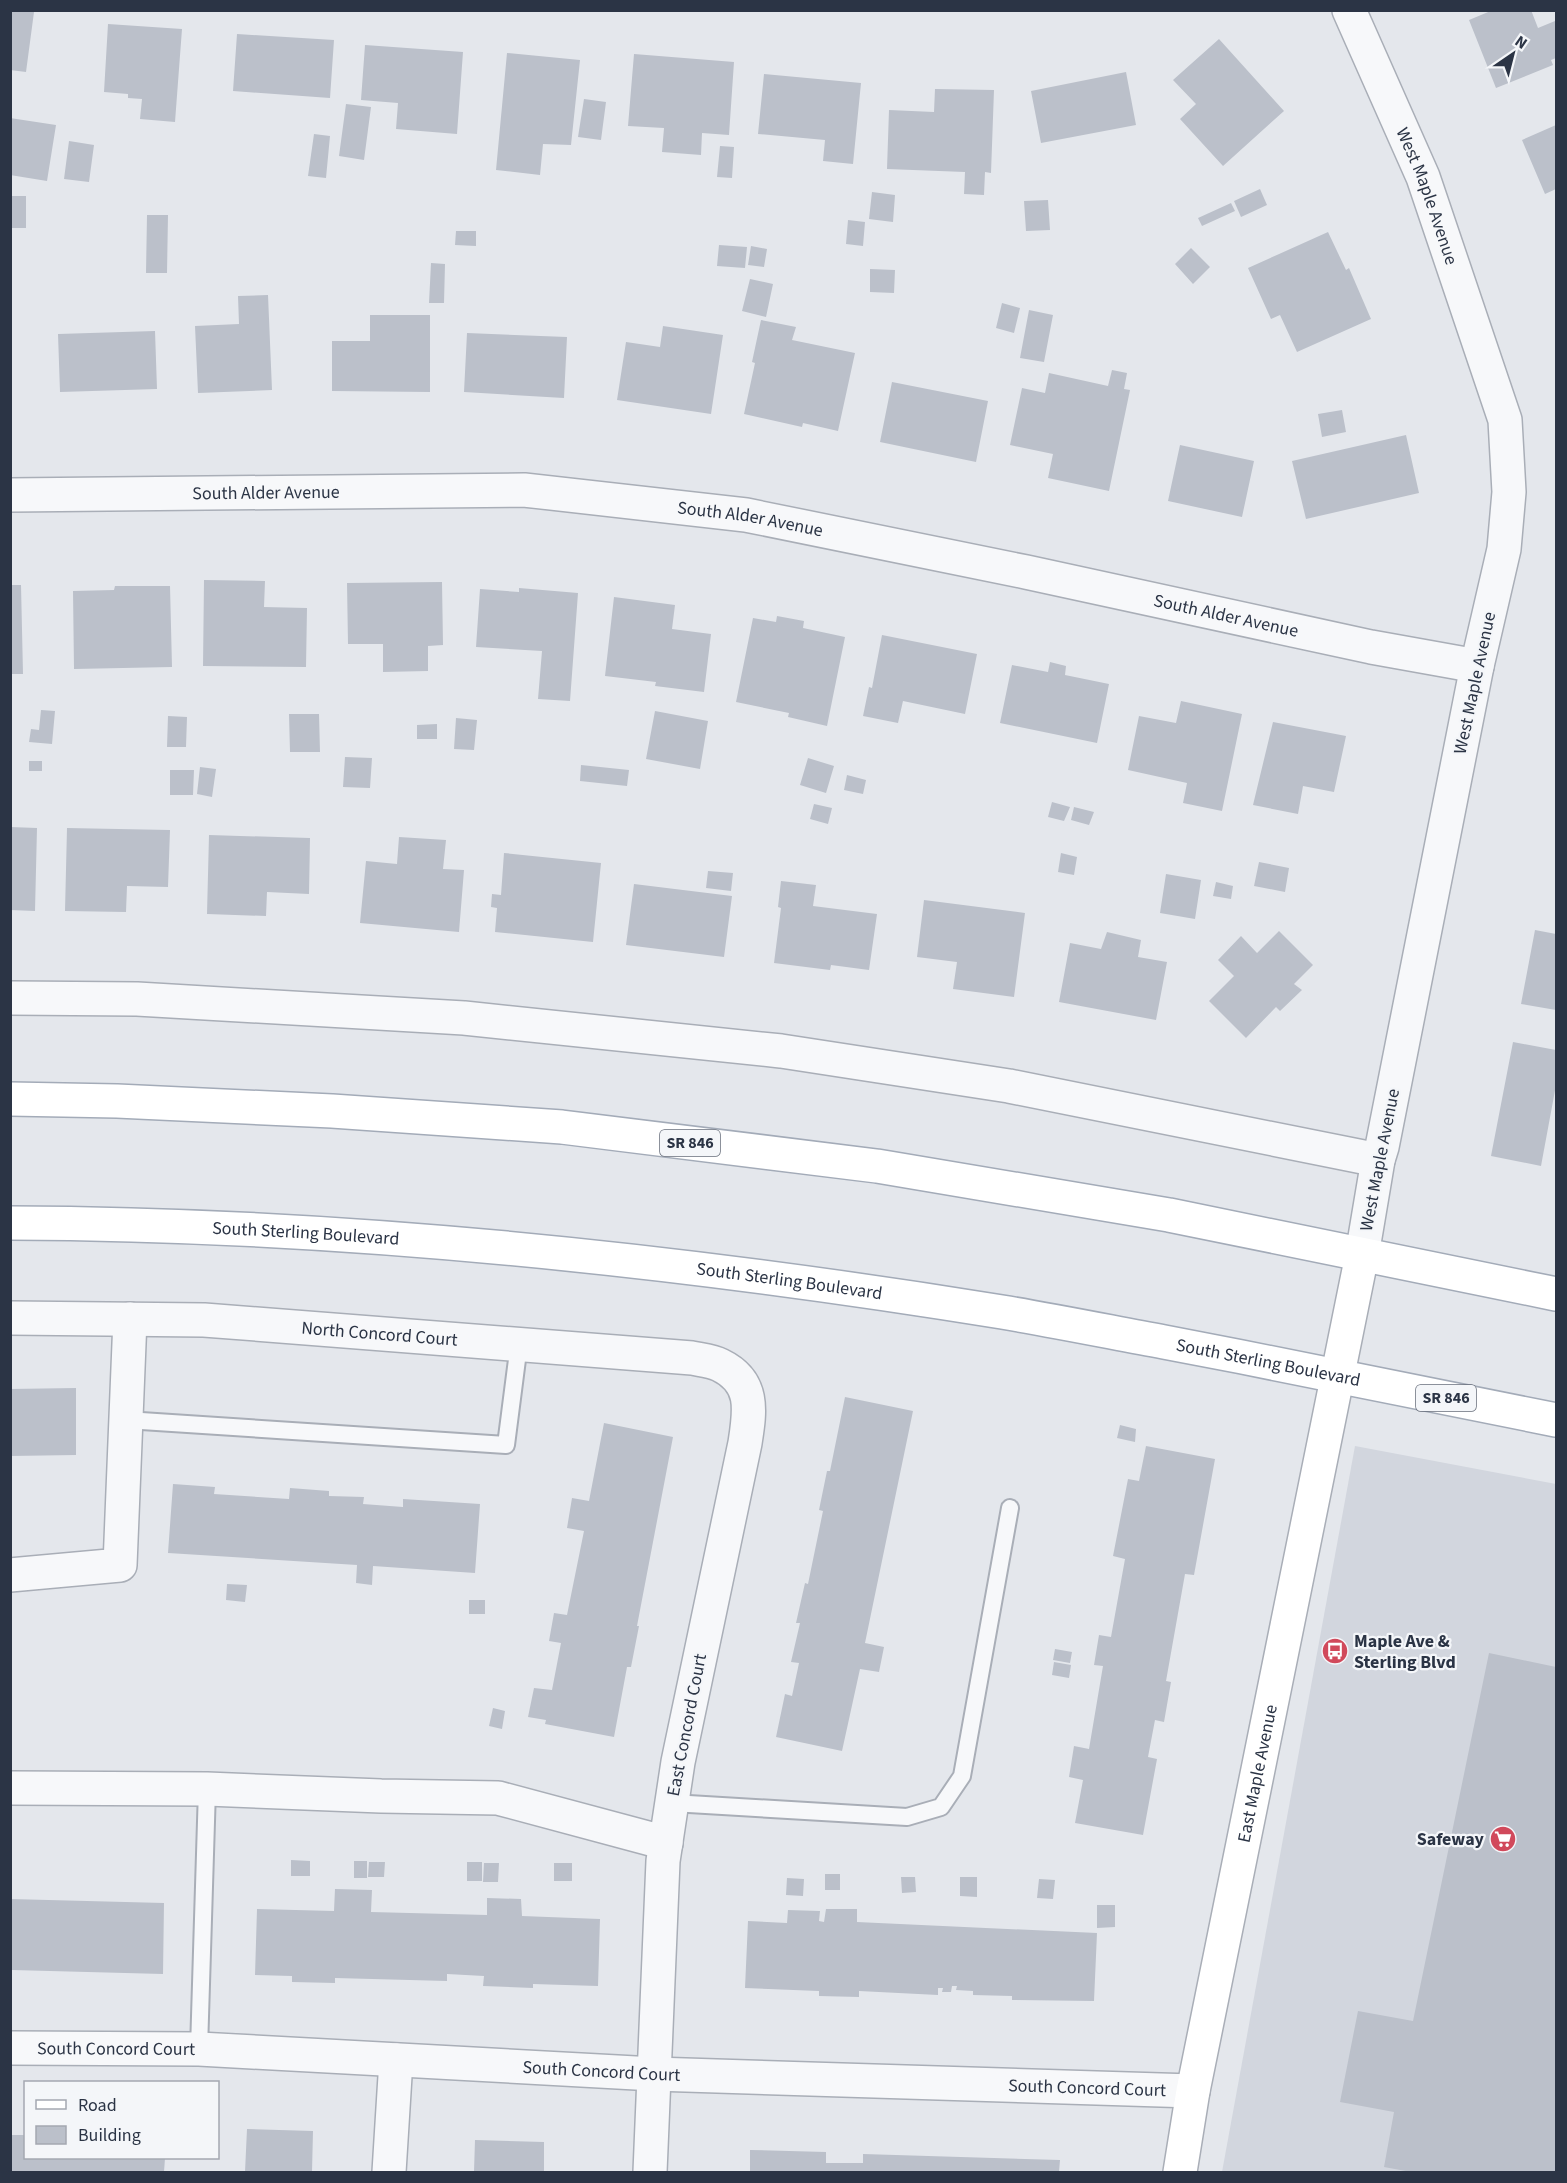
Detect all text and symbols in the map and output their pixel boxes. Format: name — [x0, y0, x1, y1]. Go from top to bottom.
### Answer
north arrow — [1483, 24, 1543, 84]
text: N — [1510, 30, 1532, 55]
street label: West Maple Avenue — [1390, 123, 1464, 268]
street label: South Alder Avenue — [192, 479, 340, 506]
street label: South Alder Avenue — [676, 495, 825, 543]
street label: South Alder Avenue — [1151, 588, 1301, 643]
street label: West Maple Avenue — [1448, 610, 1502, 756]
street label: West Maple Avenue — [1354, 1087, 1406, 1233]
road number: SR 846 — [660, 1130, 720, 1156]
street label: South Sterling Boulevard — [212, 1215, 400, 1251]
street label: South Sterling Boulevard — [695, 1256, 884, 1306]
street label: North Concord Court — [300, 1315, 458, 1352]
street label: South Sterling Boulevard — [1174, 1332, 1363, 1392]
road number: SR 846 — [1416, 1385, 1476, 1411]
place label: Maple Ave & Sterling Blvd — [1354, 1629, 1456, 1675]
bus stop icon: Maple Ave & Sterling Blvd — [1320, 1636, 1350, 1666]
street label: East Concord Court — [661, 1652, 713, 1798]
street label: East Maple Avenue — [1231, 1702, 1283, 1845]
supermarket icon: Safeway — [1488, 1824, 1518, 1854]
place label: Safeway — [1417, 1827, 1485, 1852]
street label: South Concord Court — [37, 2036, 195, 2061]
street label: South Concord Court — [522, 2054, 681, 2087]
street label: South Concord Court — [1008, 2073, 1166, 2103]
legend — [24, 2081, 219, 2159]
text: Road — [78, 2093, 117, 2118]
text: Building — [78, 2123, 141, 2148]

